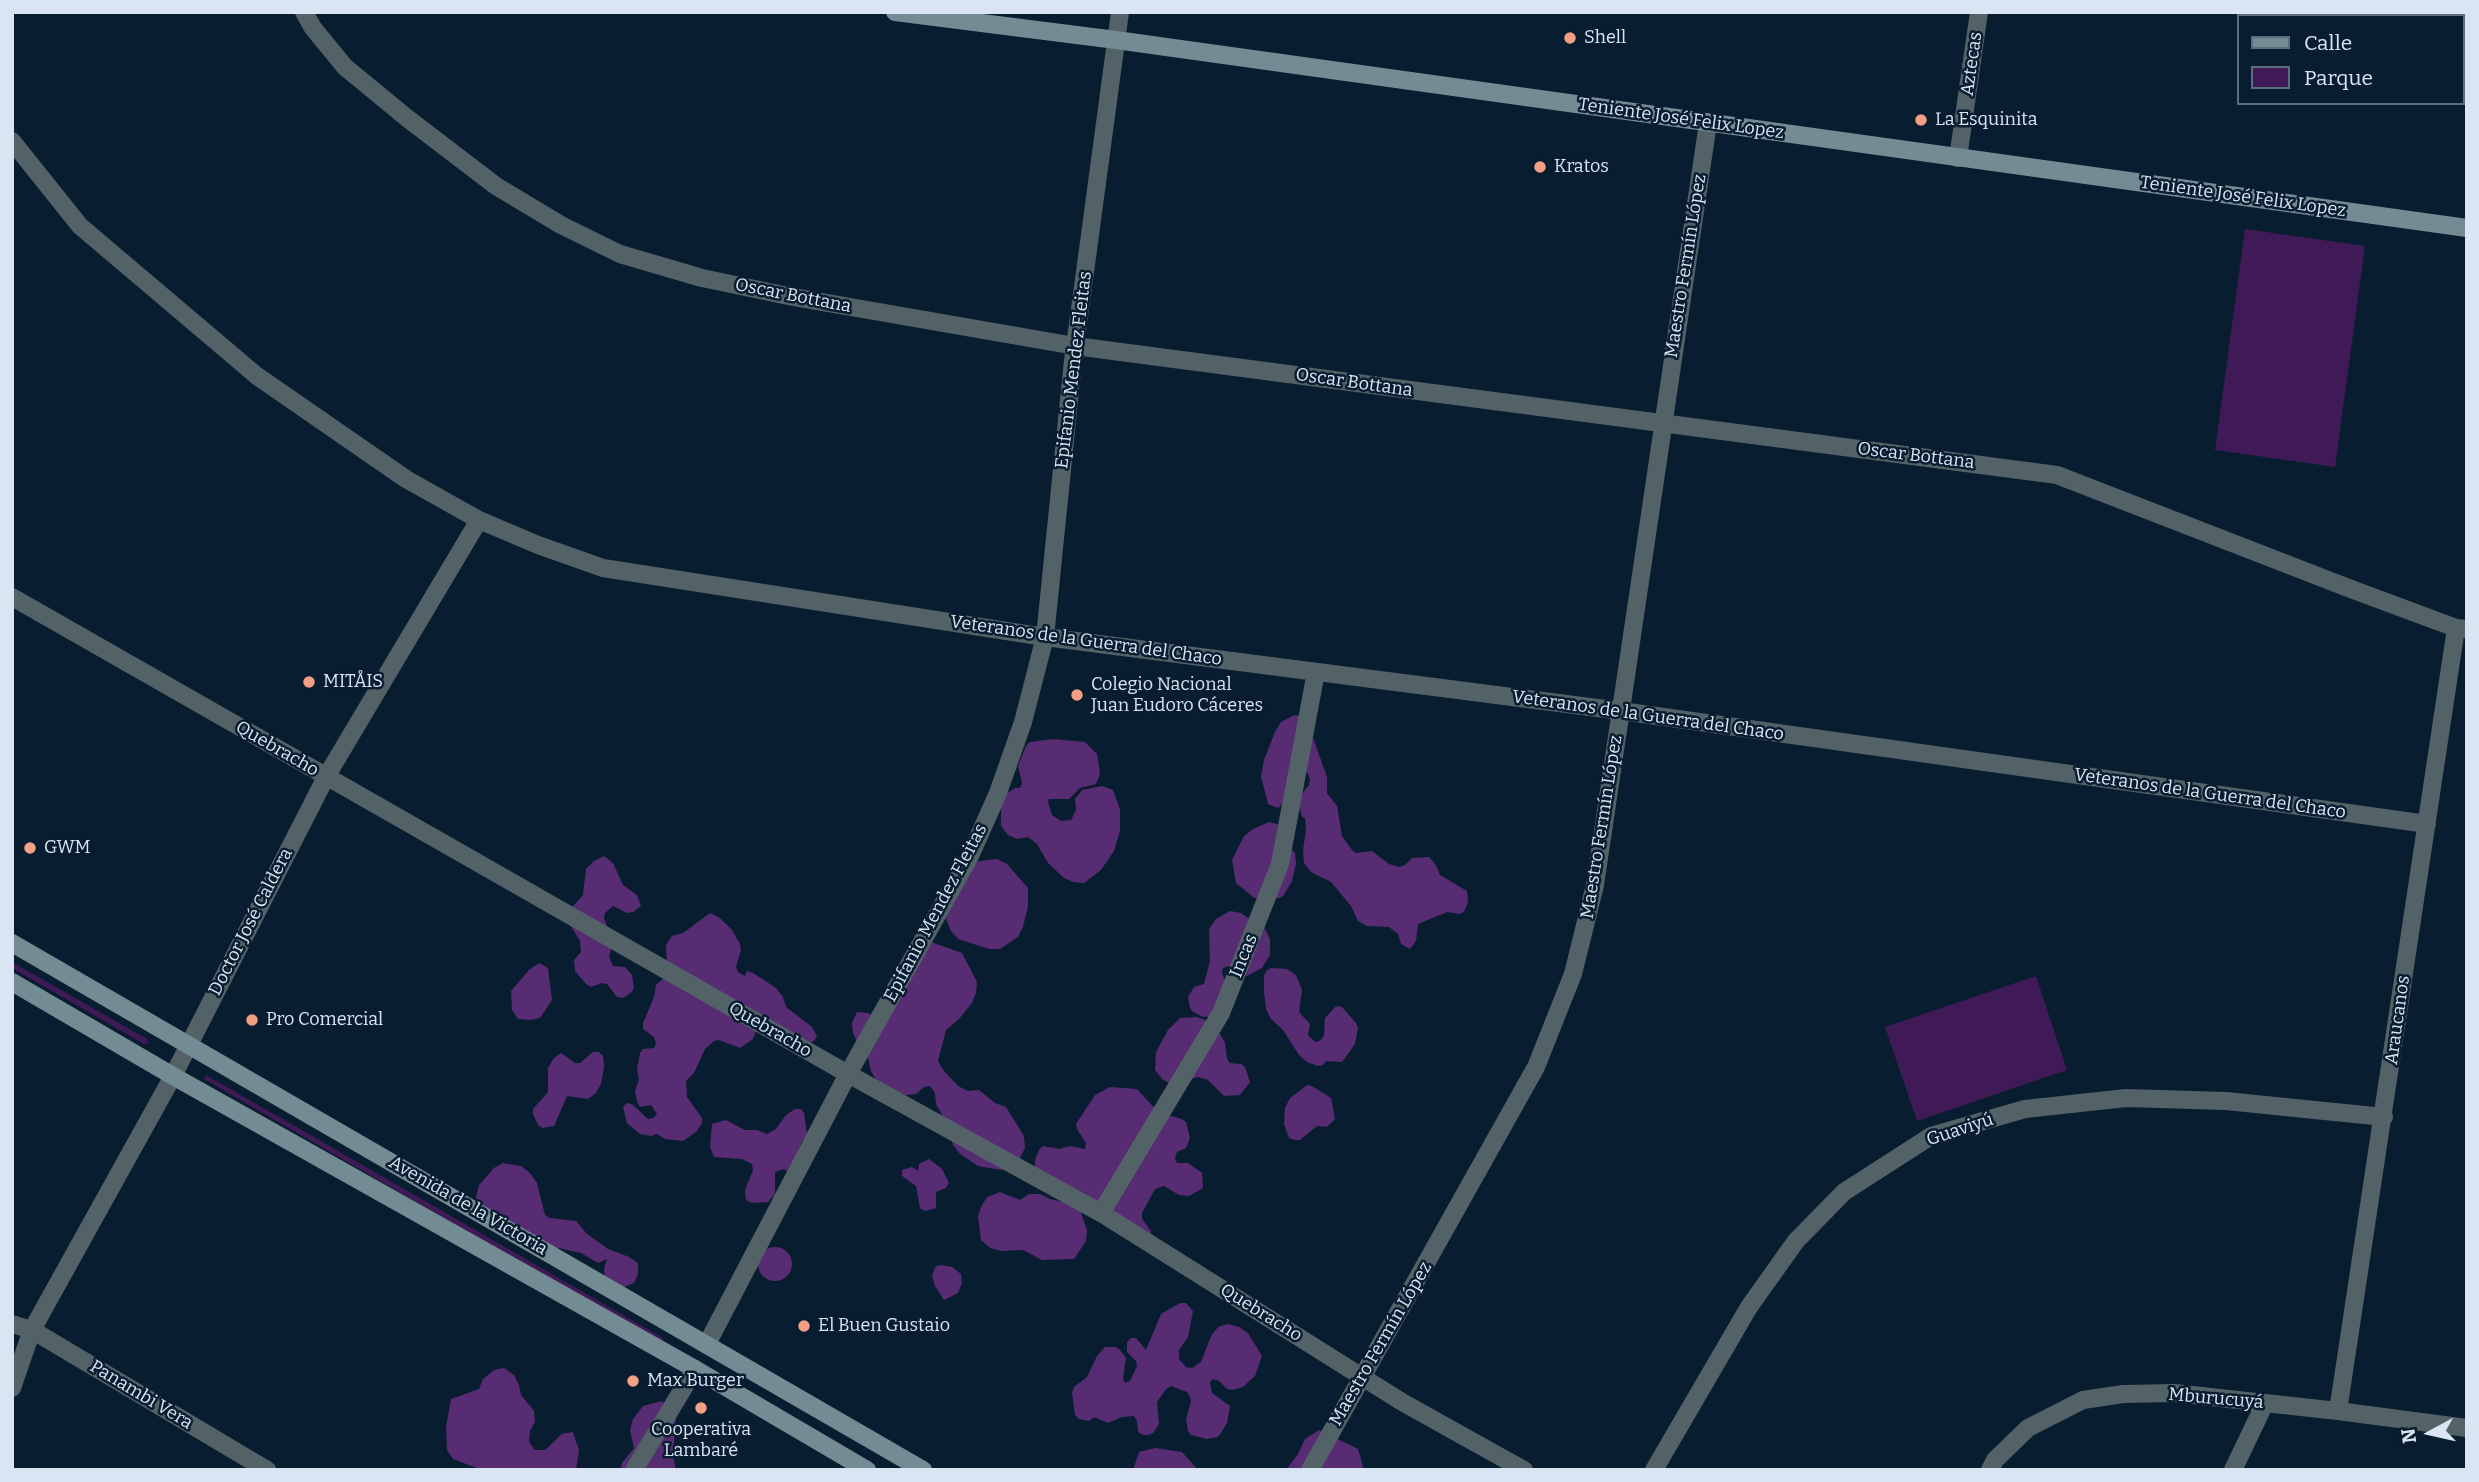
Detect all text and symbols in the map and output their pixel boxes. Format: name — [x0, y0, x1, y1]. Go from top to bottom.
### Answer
legend — [2238, 14, 2465, 105]
place label: Shell — [1584, 27, 1626, 49]
marker: Shell — [1562, 30, 1578, 46]
text: Calle — [2304, 30, 2352, 56]
street label: Aztecas — [1957, 31, 1987, 97]
text: Parque — [2304, 65, 2373, 91]
street label: Teniente José Felix Lopez — [1577, 94, 1785, 144]
place label: La Esquinita — [1935, 109, 2037, 131]
marker: La Esquinita — [1913, 112, 1929, 128]
place label: Kratos — [1554, 156, 1609, 178]
marker: Kratos — [1532, 159, 1548, 175]
street label: Teniente José Felix Lopez — [2139, 172, 2347, 222]
street label: Maestro Fermín López — [1661, 173, 1711, 359]
street label: Epifanio Mendez Fleitas — [1051, 270, 1097, 470]
street label: Oscar Bottana — [733, 274, 853, 318]
street label: Oscar Bottana — [1294, 364, 1414, 402]
street label: Oscar Bottana — [1856, 438, 1976, 474]
street label: Veteranos de la Guerra del Chaco — [949, 611, 1223, 671]
place label: MITÅIS — [323, 671, 383, 693]
marker: MITÅIS — [301, 674, 317, 690]
place label: Colegio Nacional Juan Eudoro Cáceres — [1091, 674, 1263, 716]
street label: Veteranos de la Guerra del Chaco — [1511, 686, 1785, 746]
marker: Colegio Nacional Juan Eudoro Cáceres — [1069, 687, 1085, 703]
street label: Quebracho — [232, 717, 322, 781]
street label: Maestro Fermín López — [1577, 734, 1627, 920]
street label: Veteranos de la Guerra del Chaco — [2073, 764, 2347, 824]
street label: Epifanio Mendez Fleitas — [880, 820, 992, 1006]
place label: GWM — [44, 837, 91, 859]
marker: GWM — [22, 840, 38, 856]
street label: Doctor José Caldera — [204, 845, 298, 999]
street label: Incas — [1226, 931, 1262, 981]
street label: Araucanos — [2381, 974, 2415, 1066]
street label: Quebracho — [725, 998, 815, 1062]
place label: Pro Comercial — [266, 1009, 383, 1031]
marker: Pro Comercial — [244, 1012, 260, 1028]
street label: Guaviyú — [1924, 1109, 1996, 1151]
street label: Avenida de la Victoria — [385, 1152, 551, 1260]
street label: Maestro Fermín López — [1325, 1258, 1437, 1430]
street label: Quebracho — [1216, 1279, 1306, 1347]
place label: El Buen Gustaio — [818, 1315, 950, 1337]
marker: El Buen Gustaio — [796, 1318, 812, 1334]
street label: Panambi Vera — [86, 1356, 196, 1434]
place label: Max Burger — [647, 1370, 744, 1392]
marker: Max Burger — [625, 1373, 641, 1389]
street label: Mburucuyá — [2168, 1384, 2264, 1414]
north arrow — [2395, 1398, 2465, 1468]
marker: Cooperativa Lambaré — [693, 1400, 709, 1416]
place label: Cooperativa Lambaré — [651, 1419, 751, 1462]
text: N — [2396, 1427, 2421, 1445]

